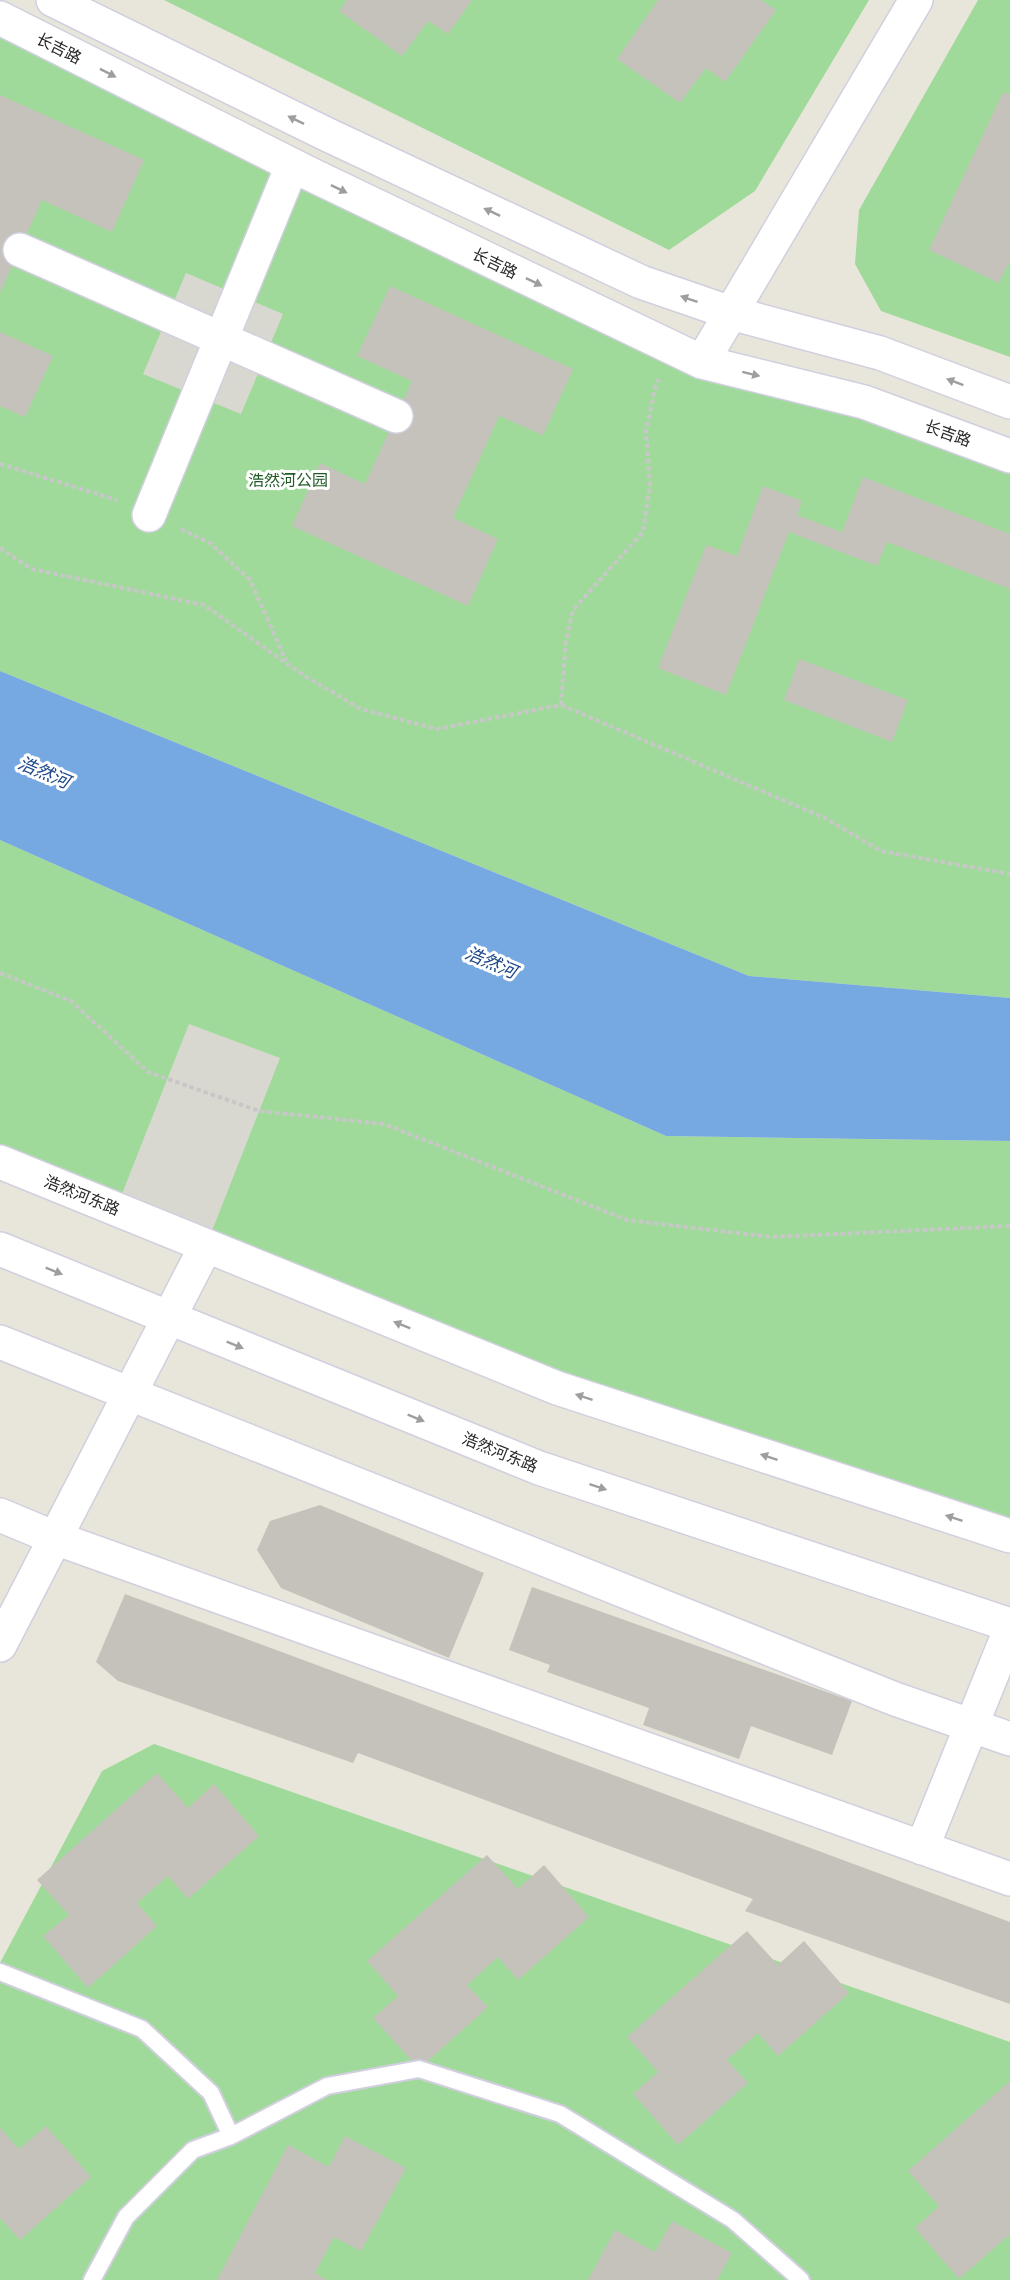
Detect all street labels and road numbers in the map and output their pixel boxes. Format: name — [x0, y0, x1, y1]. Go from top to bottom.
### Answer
street label: 长吉路 — [32, 26, 86, 70]
street label: 长吉路 — [468, 242, 522, 284]
street label: 长吉路 — [921, 414, 975, 452]
street label: 浩然河东路 — [40, 1169, 124, 1221]
street label: 浩然河东路 — [458, 1426, 542, 1478]

